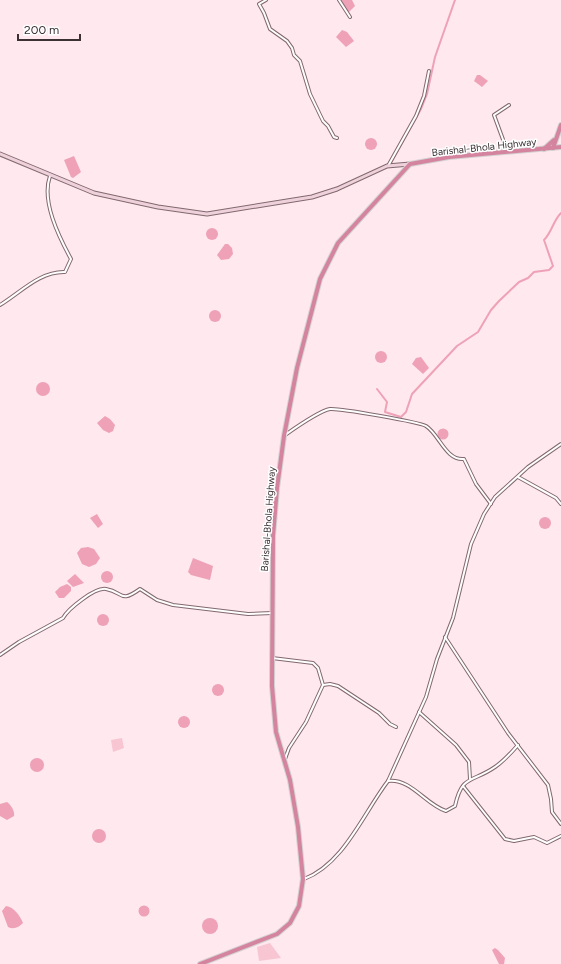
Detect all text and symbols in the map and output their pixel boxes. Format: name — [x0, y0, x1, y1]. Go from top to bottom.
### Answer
scale bar — [18, 16, 80, 42]
text: 200 m — [24, 23, 59, 37]
street label: Barishal-Bhola Highway — [431, 135, 538, 159]
street label: Barishal-Bhola Highway — [258, 465, 278, 572]

